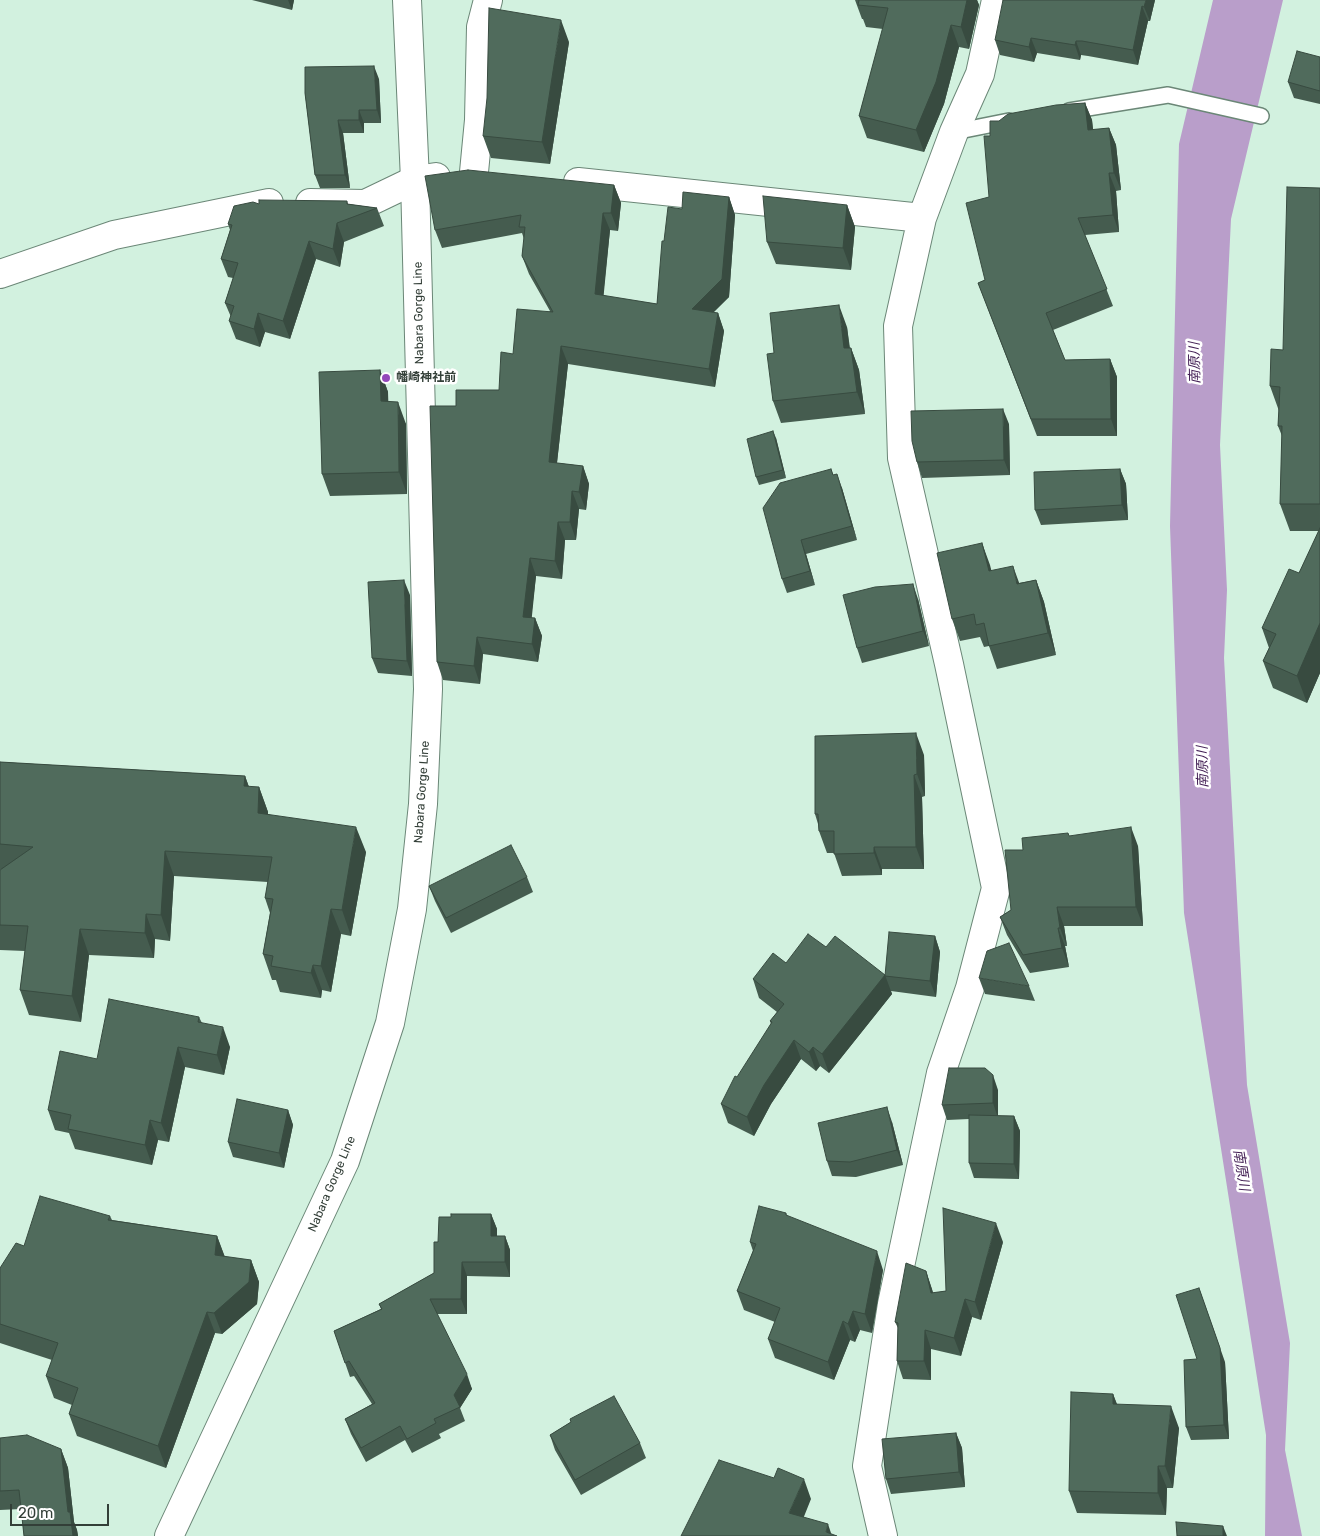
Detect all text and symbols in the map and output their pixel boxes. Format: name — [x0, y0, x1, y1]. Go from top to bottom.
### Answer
street label: Nabara Gorge Line — [411, 262, 427, 364]
water label: 南原川 — [1186, 342, 1204, 384]
place label: 幡崎神社前 — [396, 371, 456, 385]
marker: 幡崎神社前 — [380, 372, 392, 384]
street label: Nabara Gorge Line — [411, 740, 433, 844]
water label: 南原川 — [1194, 746, 1212, 788]
street label: Nabara Gorge Line — [305, 1134, 359, 1234]
water label: 南原川 — [1229, 1148, 1253, 1192]
scale bar — [12, 1494, 111, 1526]
text: 20 m — [18, 1504, 53, 1522]

